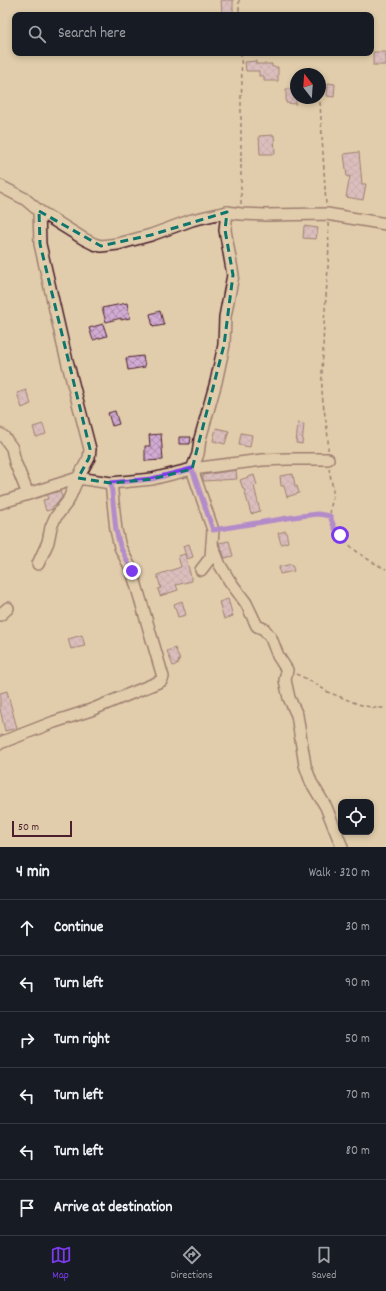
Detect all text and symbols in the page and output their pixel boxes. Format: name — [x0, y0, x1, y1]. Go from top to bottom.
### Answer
search box — [12, 12, 374, 56]
icon: search — [26, 23, 48, 45]
text: Search here — [58, 23, 126, 45]
north arrow — [290, 68, 326, 104]
route start — [331, 526, 349, 544]
route end — [123, 562, 141, 580]
map controls — [338, 799, 374, 835]
button: locate — [338, 799, 374, 835]
scale bar — [12, 819, 72, 838]
text: 50 m — [18, 820, 39, 836]
text: 4 min — [16, 861, 50, 885]
text: Walk · 320 m — [309, 864, 370, 883]
icon: ahead — [16, 917, 38, 939]
text: Continue — [54, 917, 103, 939]
text: 30 m — [345, 918, 370, 937]
icon: left — [16, 973, 38, 995]
text: Turn left — [54, 973, 103, 995]
text: 90 m — [345, 974, 370, 993]
icon: right — [16, 1029, 38, 1051]
text: Turn right — [54, 1029, 110, 1051]
text: 50 m — [345, 1030, 370, 1049]
icon: left — [16, 1085, 38, 1107]
text: Turn left — [54, 1085, 103, 1107]
text: 70 m — [346, 1086, 370, 1105]
icon: left — [16, 1141, 38, 1163]
text: Turn left — [54, 1141, 103, 1163]
text: 80 m — [346, 1142, 370, 1161]
icon: arrive — [16, 1197, 38, 1219]
text: Arrive at destination — [54, 1197, 172, 1219]
tab: Map — [50, 1244, 72, 1284]
tab: Directions — [171, 1244, 213, 1284]
tab: Saved — [312, 1244, 336, 1284]

